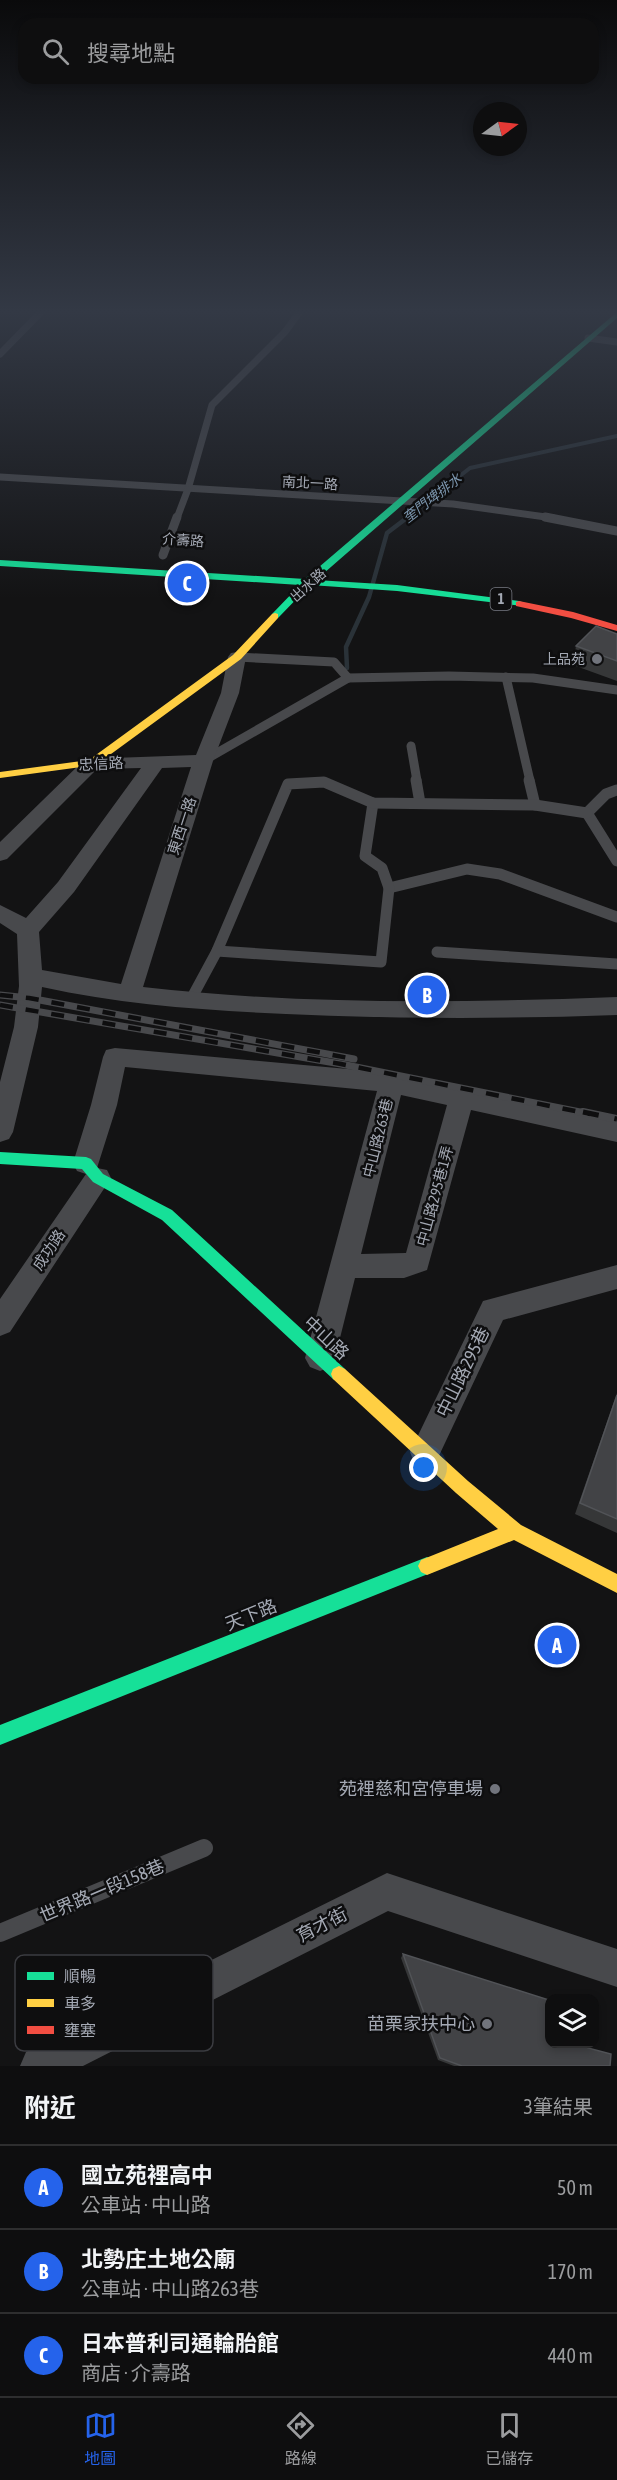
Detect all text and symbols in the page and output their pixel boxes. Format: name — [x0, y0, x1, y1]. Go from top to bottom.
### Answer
search box — [18, 18, 599, 84]
icon: search — [39, 35, 72, 68]
text: 搜尋地點 — [87, 40, 175, 66]
north arrow — [473, 102, 527, 156]
water label: 奎門埤排水 — [399, 470, 465, 526]
street label: 南北一路 — [282, 474, 338, 492]
street label: 介壽路 — [161, 531, 205, 549]
pin: C — [168, 560, 207, 606]
street label: 出水路 — [287, 565, 329, 605]
road number: 1 — [490, 588, 512, 610]
place label: 上品苑 — [543, 651, 585, 667]
marker: 上品苑 — [590, 652, 604, 666]
street label: 忠信路 — [78, 754, 124, 773]
street label: 東西一路 — [164, 795, 199, 857]
pin: B — [408, 972, 446, 1018]
street label: 中山路263巷 — [359, 1096, 396, 1179]
street label: 中山路295巷1弄 — [413, 1144, 456, 1248]
street label: 成功路 — [29, 1226, 68, 1273]
street label: 中山路 — [299, 1312, 353, 1364]
street label: 中山路295巷 — [432, 1323, 493, 1420]
your location — [409, 1453, 438, 1482]
street label: 天下路 — [222, 1595, 280, 1634]
pin: A — [538, 1622, 576, 1668]
place label: 苑裡慈和宮停車場 — [339, 1778, 483, 1799]
marker: 苑裡慈和宮停車場 — [488, 1782, 502, 1796]
street label: 世界路一段158巷 — [36, 1855, 167, 1926]
street label: 育才街 — [293, 1903, 351, 1946]
legend — [15, 1955, 213, 2051]
text: 順暢 — [64, 1967, 96, 1985]
text: 車多 — [64, 1994, 96, 2012]
map controls — [545, 1994, 599, 2048]
button: layers — [545, 1994, 599, 2048]
place label: 苗栗家扶中心 — [367, 2013, 475, 2034]
marker: 苗栗家扶中心 — [480, 2017, 494, 2031]
text: 壅塞 — [64, 2021, 96, 2039]
text: 附近 — [24, 2093, 76, 2123]
text: 3筆結果 — [524, 2095, 593, 2118]
text: 國立苑裡高中 — [81, 2162, 213, 2188]
text: A — [39, 2176, 48, 2199]
text: 50 m — [557, 2176, 593, 2199]
text: 公車站 · 中山路 — [81, 2193, 211, 2216]
text: 北勢庄土地公廟 — [81, 2246, 235, 2272]
text: B — [39, 2260, 48, 2283]
text: 170 m — [548, 2260, 593, 2283]
text: 公車站 · 中山路263巷 — [81, 2277, 259, 2300]
text: 日本普利司通輪胎館 — [81, 2330, 279, 2356]
text: C — [39, 2344, 48, 2367]
text: 440 m — [548, 2344, 593, 2367]
text: 商店 · 介壽路 — [81, 2361, 191, 2384]
tab: 地圖 — [84, 2409, 117, 2469]
tab: 路線 — [284, 2409, 317, 2469]
tab: 已儲存 — [485, 2409, 533, 2469]

